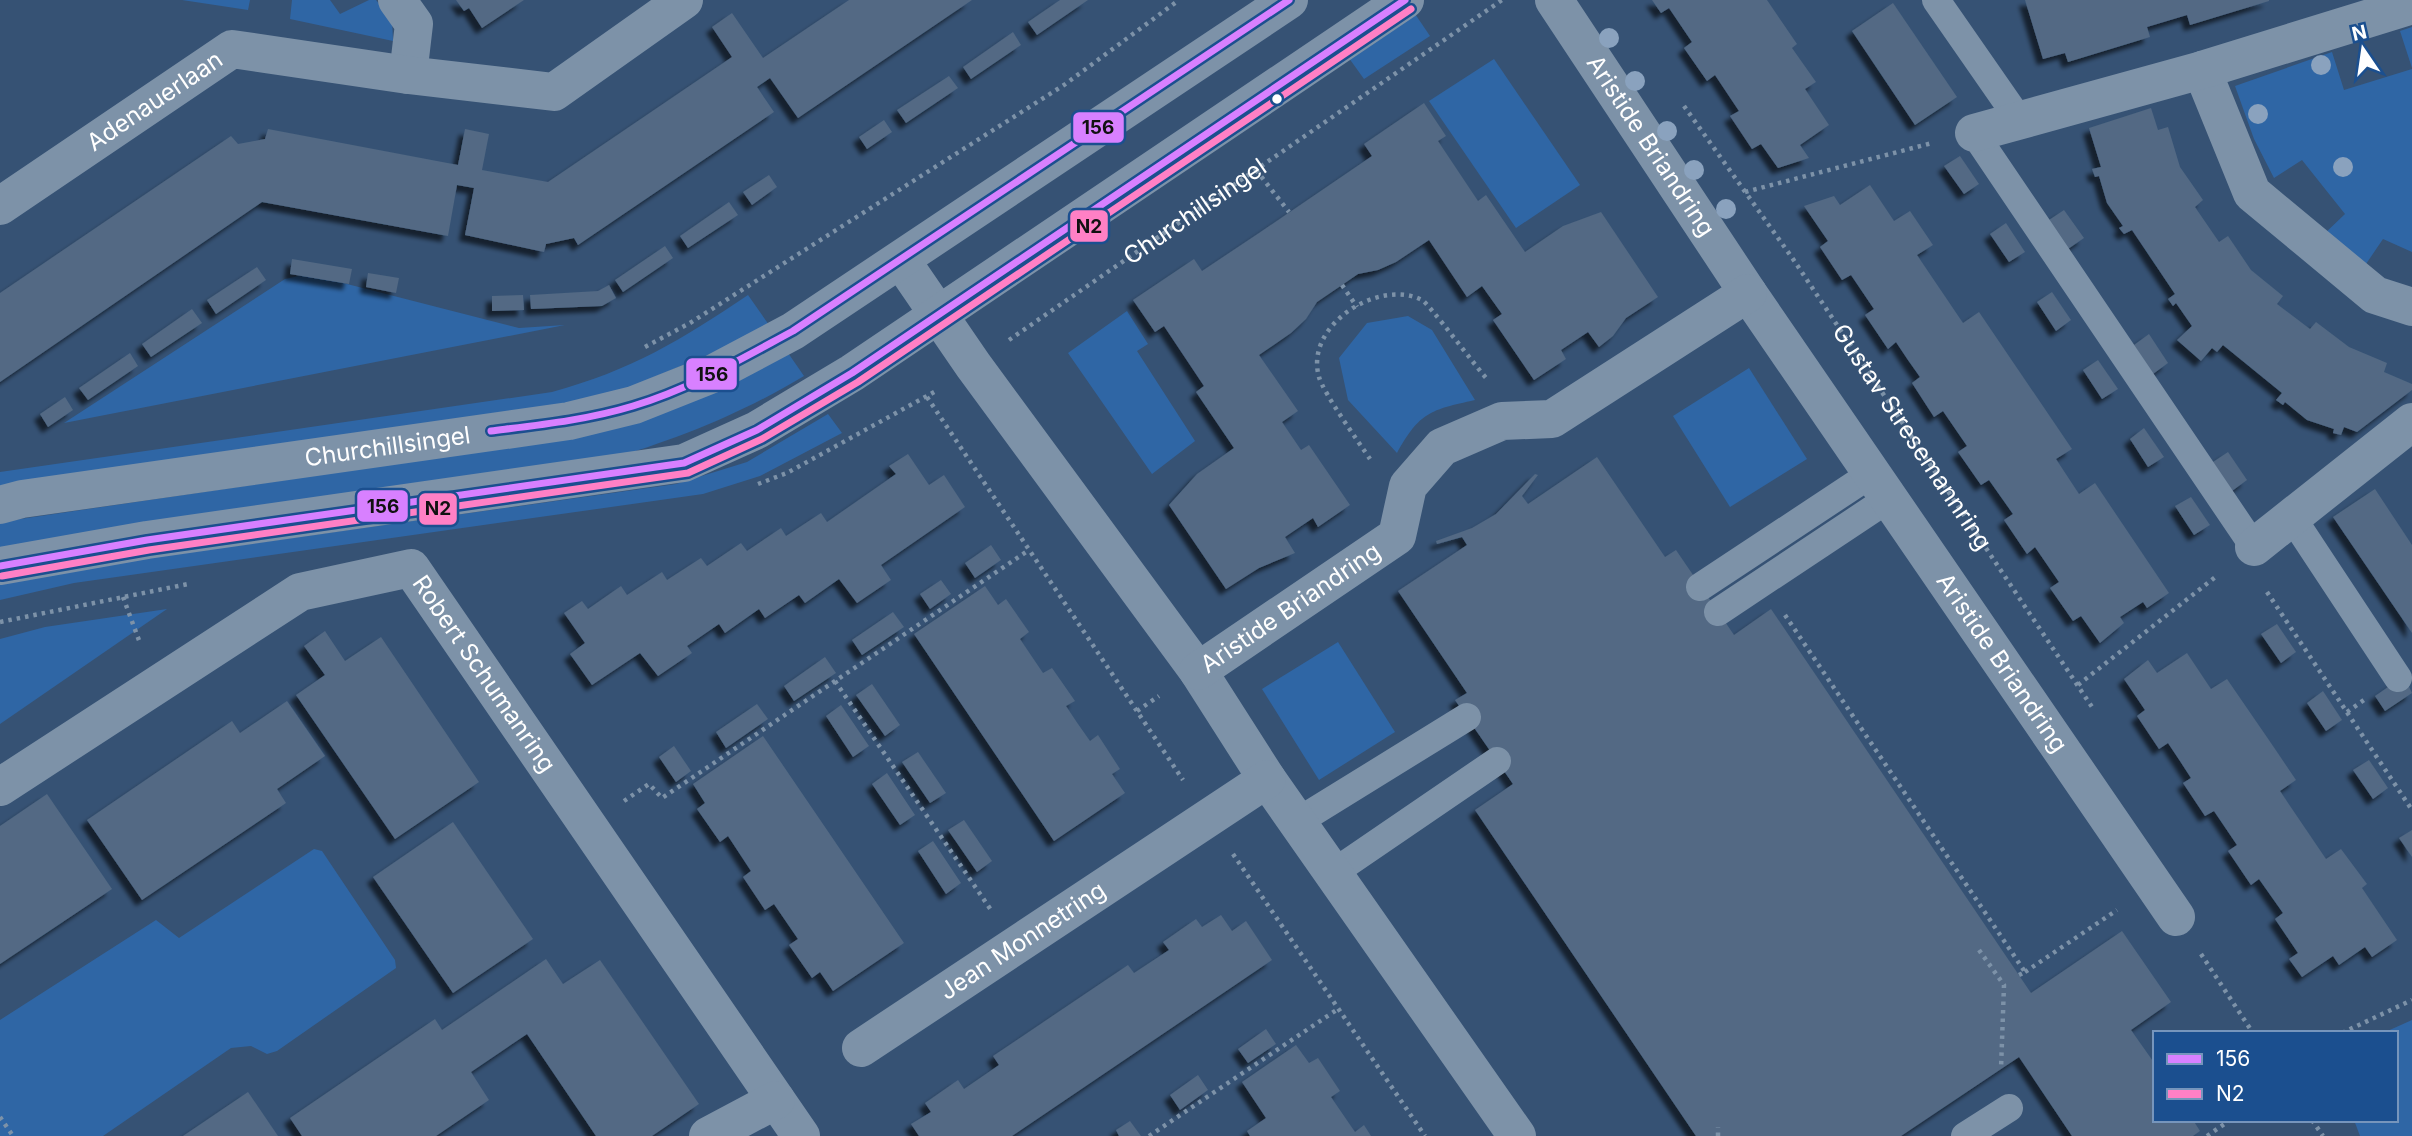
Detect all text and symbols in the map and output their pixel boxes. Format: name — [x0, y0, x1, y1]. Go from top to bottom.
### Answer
north arrow — [2328, 14, 2398, 84]
text: N — [2350, 20, 2369, 46]
street label: Adenauerlaan — [81, 45, 228, 157]
street label: Aristide Briandring — [1581, 50, 1721, 242]
unlabelled marker — [1270, 92, 1284, 106]
line badge: 156 — [1072, 111, 1125, 144]
text: 156 — [1082, 116, 1114, 139]
street label: Churchillsingel — [1118, 152, 1272, 271]
line badge: N2 — [1069, 209, 1109, 243]
text: N2 — [1076, 215, 1102, 238]
street label: Gustav Stresemannring — [1826, 318, 1998, 555]
line badge: 156 — [685, 357, 738, 391]
text: 156 — [696, 363, 728, 386]
street label: Churchillsingel — [303, 420, 472, 473]
line badge: 156 — [356, 489, 409, 523]
line badge: N2 — [418, 492, 458, 526]
text: 156 — [367, 495, 399, 518]
text: N2 — [425, 497, 451, 520]
street label: Aristide Briandring — [1195, 536, 1386, 679]
street label: Aristide Briandring — [1931, 567, 2074, 758]
street label: Robert Schumanring — [406, 570, 562, 778]
street label: Jean Monnetring — [934, 875, 1111, 1006]
legend — [2153, 1031, 2398, 1122]
text: 156 — [2216, 1046, 2250, 1071]
text: N2 — [2216, 1081, 2245, 1106]

